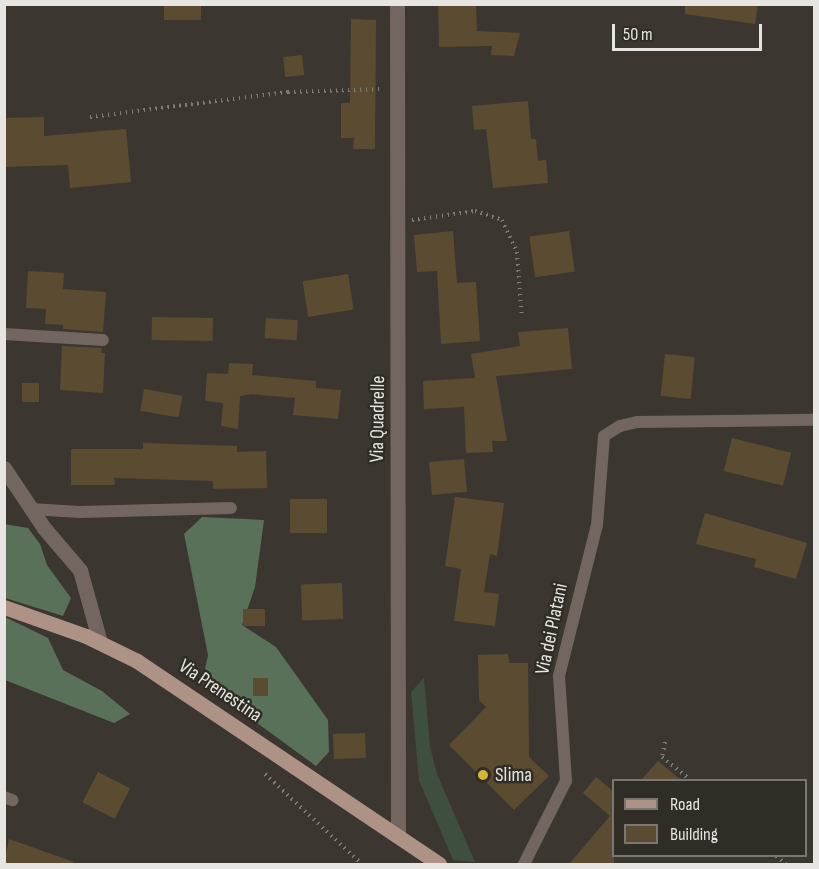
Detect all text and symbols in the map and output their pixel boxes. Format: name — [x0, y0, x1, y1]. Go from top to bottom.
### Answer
scale bar — [615, 12, 765, 50]
text: 50 m — [623, 24, 653, 45]
street label: Via Quadrelle — [365, 375, 391, 463]
street label: Via dei Platani — [531, 581, 573, 677]
street label: Via Prenestina — [174, 654, 266, 728]
place label: Slima — [495, 763, 532, 787]
marker: Slima — [476, 768, 490, 782]
legend — [612, 779, 807, 857]
text: Road — [670, 794, 700, 815]
text: Building — [670, 824, 718, 845]

